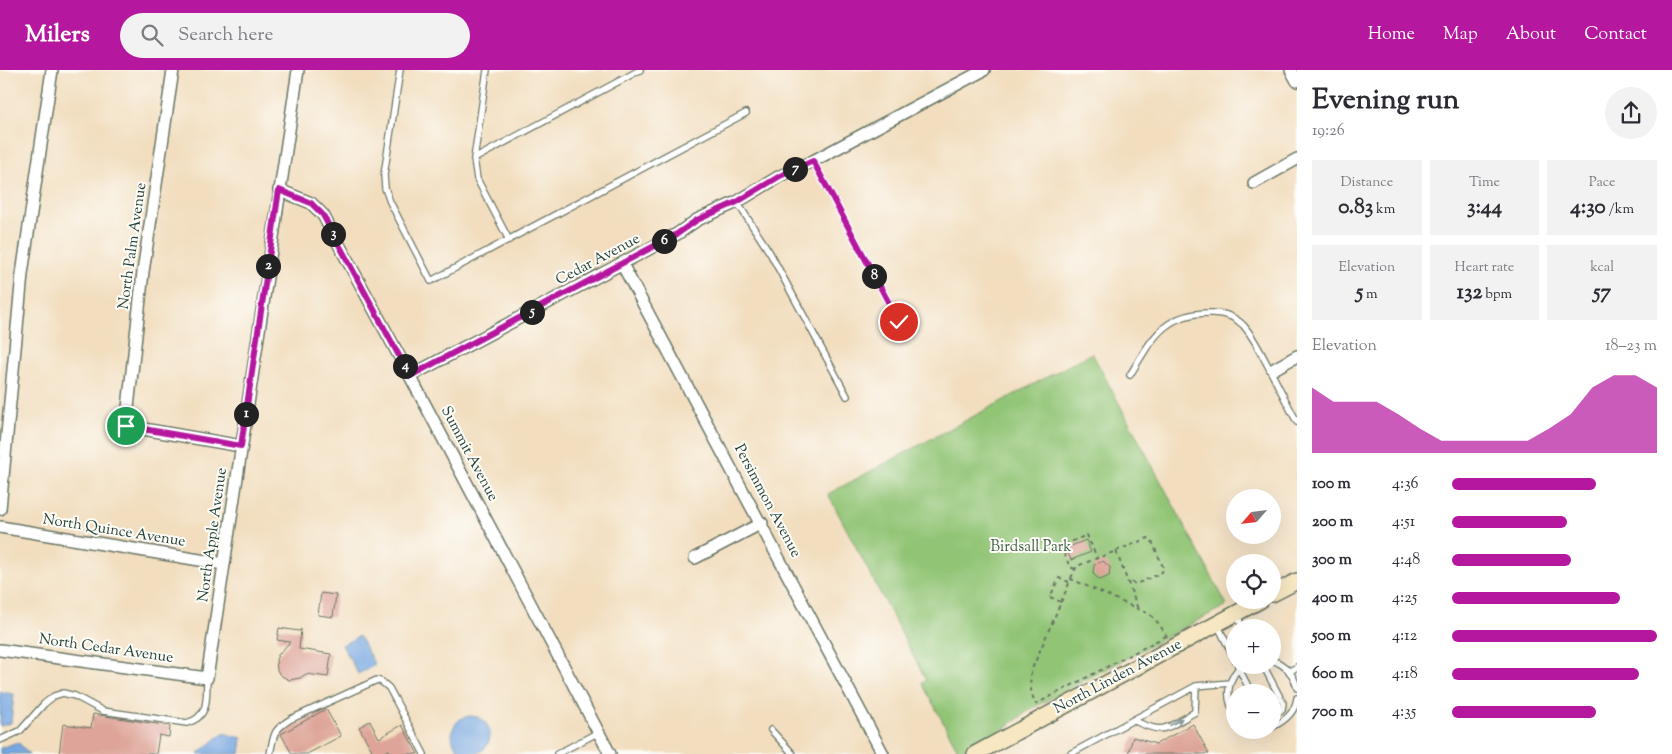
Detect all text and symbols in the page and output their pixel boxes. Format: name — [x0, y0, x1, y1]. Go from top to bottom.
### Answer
search box — [120, 13, 470, 58]
text: Milers — [25, 18, 90, 52]
icon: search — [138, 21, 166, 49]
text: Search here — [178, 22, 273, 49]
text: Home — [1368, 22, 1415, 48]
text: Map — [1443, 22, 1478, 48]
text: About — [1506, 22, 1556, 48]
text: Contact — [1584, 22, 1647, 48]
text: Evening run — [1312, 81, 1459, 121]
button: share — [1605, 87, 1657, 139]
text: 19:26 — [1312, 120, 1345, 143]
pin: 7 — [782, 156, 808, 182]
text: 7 — [792, 159, 799, 179]
text: Distance — [1340, 173, 1393, 193]
text: Time — [1469, 173, 1500, 193]
text: Pace — [1589, 173, 1616, 193]
street label: North Palm Avenue — [114, 181, 152, 311]
text: 0.83 — [1338, 193, 1373, 223]
text: 3:44 — [1467, 193, 1502, 223]
text: 4:30 — [1570, 193, 1606, 223]
text: km — [1373, 200, 1395, 220]
text: /km — [1606, 200, 1634, 220]
pin: 3 — [320, 222, 346, 246]
text: 3 — [331, 224, 336, 244]
pin: 6 — [652, 228, 676, 254]
street label: Cedar Avenue — [552, 229, 644, 291]
text: 6 — [661, 231, 668, 251]
pin: 2 — [256, 254, 280, 278]
text: 2 — [265, 256, 272, 276]
text: Elevation — [1338, 258, 1395, 278]
text: Heart rate — [1455, 258, 1514, 278]
text: kcal — [1590, 258, 1614, 278]
pin: 8 — [862, 264, 886, 288]
text: 8 — [871, 266, 878, 286]
text: 5 — [1356, 278, 1363, 308]
text: 132 — [1457, 278, 1482, 308]
text: 57 — [1593, 278, 1611, 308]
text: m — [1363, 285, 1378, 305]
text: bpm — [1482, 285, 1512, 305]
pin: 5 — [520, 300, 544, 324]
pin — [878, 301, 920, 343]
text: 5 — [530, 302, 535, 322]
icon: check — [885, 308, 913, 336]
text: Elevation — [1312, 335, 1377, 358]
text: 18–23 m — [1605, 335, 1657, 358]
pin: 4 — [392, 354, 418, 378]
text: 4 — [402, 356, 409, 376]
pin: 1 — [234, 402, 258, 426]
street label: Summit Avenue — [435, 403, 503, 505]
text: 1 — [244, 404, 249, 424]
pin — [105, 405, 147, 447]
icon: arrive — [112, 412, 140, 440]
street label: Persimmon Avenue — [728, 441, 806, 561]
street label: North Apple Avenue — [193, 466, 233, 604]
text: 100 m — [1312, 473, 1351, 496]
text: 4:36 — [1392, 473, 1419, 496]
north arrow — [1226, 489, 1281, 544]
map controls — [1226, 489, 1281, 739]
street label: North Quince Avenue — [41, 509, 187, 553]
text: 200 m — [1312, 511, 1353, 534]
text: 4:51 — [1392, 511, 1415, 534]
park label: Birdsall Park — [991, 537, 1071, 558]
text: 300 m — [1312, 549, 1352, 572]
text: 4:48 — [1392, 549, 1420, 572]
button: locate — [1226, 554, 1281, 609]
text: 400 m — [1312, 587, 1354, 610]
text: 4:25 — [1392, 587, 1417, 610]
button: + — [1226, 619, 1281, 674]
text: 500 m — [1312, 625, 1351, 648]
text: 4:12 — [1392, 625, 1417, 648]
street label: North Cedar Avenue — [37, 629, 175, 669]
street label: North Linden Avenue — [1050, 634, 1186, 720]
text: 600 m — [1312, 663, 1354, 686]
text: 4:18 — [1392, 663, 1418, 686]
button: − — [1226, 684, 1281, 739]
text: 700 m — [1312, 701, 1353, 724]
text: 4:35 — [1392, 701, 1416, 724]
one-way arrow — [1169, 718, 1183, 727]

